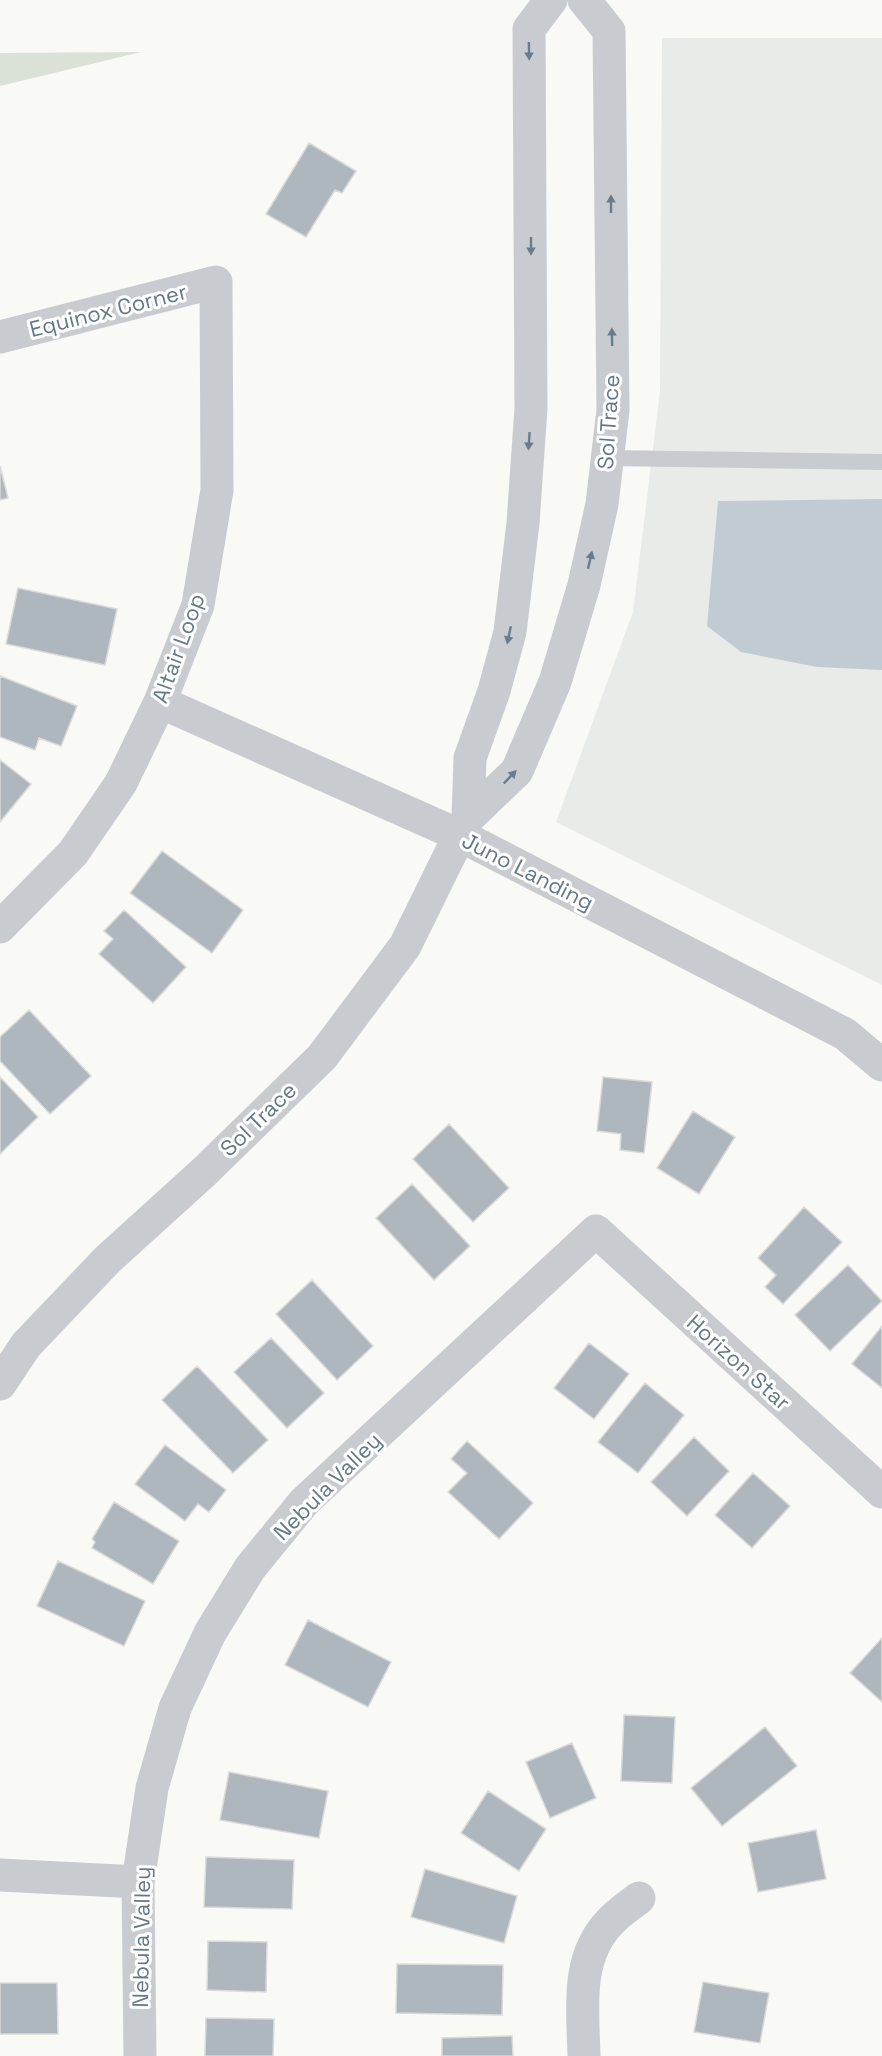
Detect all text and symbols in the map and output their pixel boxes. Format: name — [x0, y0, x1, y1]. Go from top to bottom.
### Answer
one-way arrow — [524, 42, 534, 61]
one-way arrow — [606, 195, 615, 214]
one-way arrow — [526, 237, 536, 256]
street label: Equinox Corner — [26, 277, 190, 343]
one-way arrow — [607, 327, 617, 346]
street label: Sol Trace — [591, 373, 625, 471]
one-way arrow — [524, 432, 534, 451]
one-way arrow — [585, 551, 595, 569]
street label: Altair Loop — [145, 589, 211, 707]
one-way arrow — [504, 626, 513, 645]
one-way arrow — [503, 770, 517, 785]
street label: Juno Landing — [457, 826, 599, 916]
street label: Sol Trace — [214, 1076, 302, 1162]
street label: Horizon Star — [681, 1308, 797, 1416]
street label: Nebula Valley — [267, 1426, 387, 1546]
street label: Nebula Valley — [126, 1866, 156, 2008]

